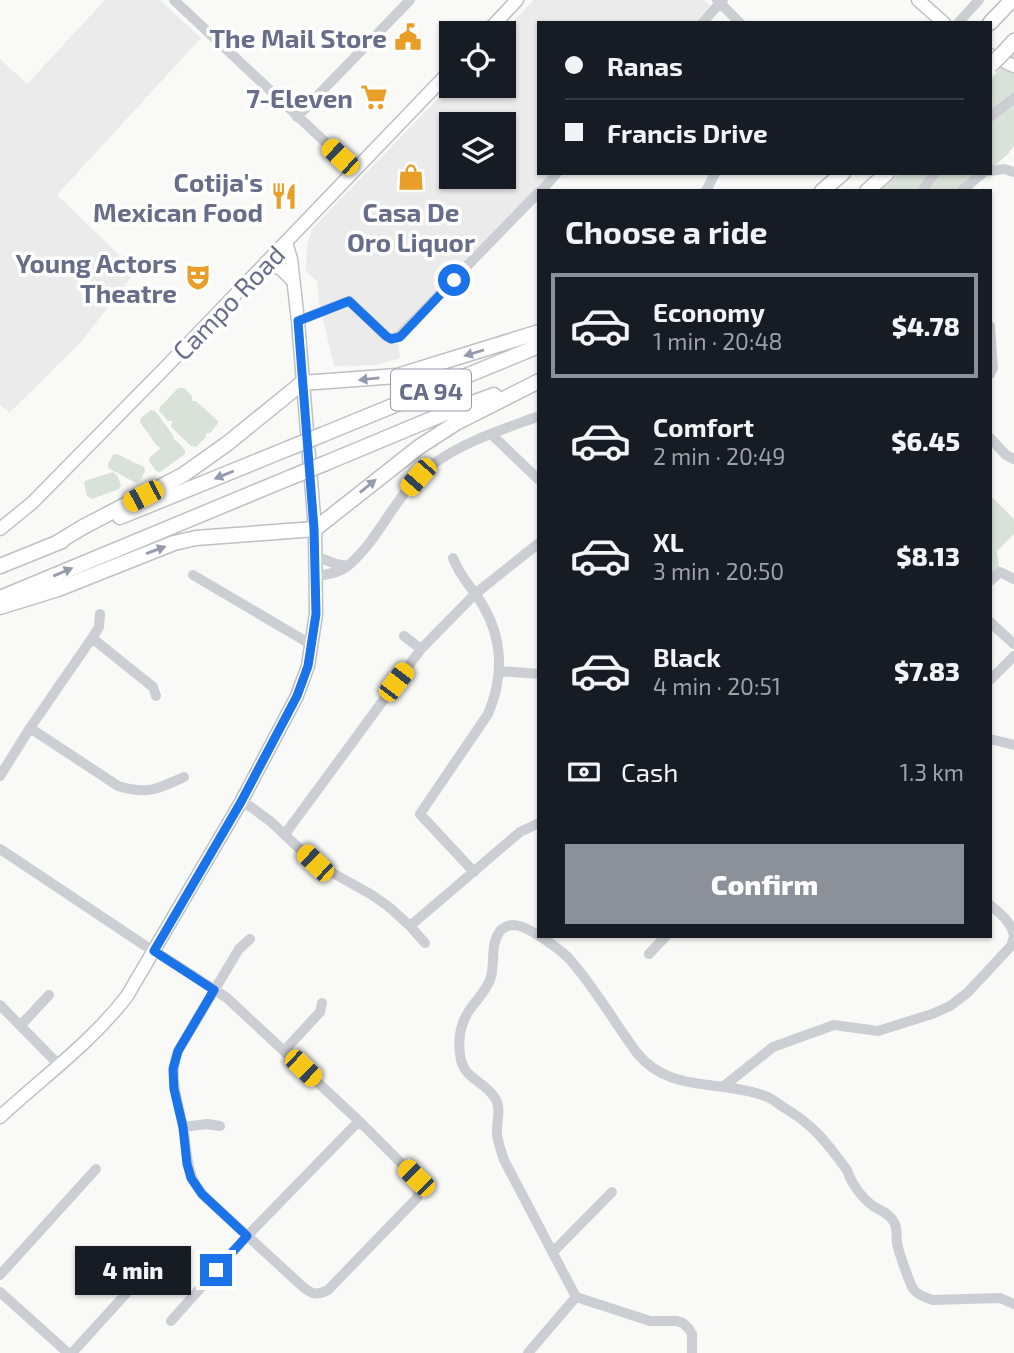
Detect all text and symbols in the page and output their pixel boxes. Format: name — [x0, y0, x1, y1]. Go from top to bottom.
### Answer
map controls — [439, 21, 516, 189]
button: locate — [439, 21, 516, 98]
place label: The Mail Store — [209, 22, 387, 53]
public building icon: The Mail Store — [393, 22, 423, 52]
text: Ranas — [607, 50, 683, 81]
place label: 7-Eleven — [246, 82, 353, 113]
supermarket icon: 7-Eleven — [359, 82, 389, 112]
button: layers — [439, 112, 516, 189]
text: Francis Drive — [607, 117, 768, 148]
car — [318, 135, 363, 179]
shop icon: Casa De Oro Liquor — [396, 162, 426, 192]
place label: Cotija's Mexican Food — [93, 166, 263, 227]
restaurant icon: Cotija's Mexican Food — [269, 181, 299, 211]
place label: Casa De Oro Liquor — [347, 196, 475, 257]
text: Choose a ride — [565, 212, 768, 250]
street label: Campo Road — [166, 238, 290, 366]
place label: Young Actors Theatre — [15, 247, 177, 308]
theatre icon: Young Actors Theatre — [183, 262, 213, 292]
route start — [438, 264, 470, 296]
icon: car — [569, 294, 632, 357]
text: Economy — [653, 296, 765, 327]
text: $4.78 — [892, 310, 960, 341]
text: 1 min · 20:48 — [653, 327, 783, 355]
one-way arrow — [463, 348, 484, 358]
road number: CA 94 — [391, 370, 471, 410]
one-way arrow — [358, 374, 380, 385]
icon: car — [569, 409, 632, 472]
text: Comfort — [653, 411, 754, 442]
text: $6.45 — [891, 425, 960, 456]
text: 2 min · 20:49 — [653, 442, 785, 470]
car — [397, 454, 440, 500]
one-way arrow — [214, 469, 234, 481]
car — [120, 477, 167, 515]
one-way arrow — [359, 479, 376, 494]
icon: car — [569, 524, 632, 587]
text: XL — [653, 526, 684, 557]
text: $8.13 — [896, 540, 960, 571]
one-way arrow — [145, 544, 166, 555]
text: 3 min · 20:50 — [653, 557, 784, 585]
one-way arrow — [53, 566, 73, 578]
icon: car — [569, 639, 632, 702]
text: Black — [653, 641, 721, 672]
text: $7.83 — [894, 655, 960, 686]
car — [375, 659, 418, 705]
text: 4 min · 20:51 — [653, 672, 781, 700]
icon: cash — [565, 753, 603, 791]
text: Cash — [621, 756, 678, 787]
text: 1.3 km — [900, 758, 964, 786]
car — [293, 841, 338, 885]
button: Confirm — [565, 844, 964, 924]
car — [281, 1046, 326, 1090]
car — [394, 1156, 439, 1200]
callout: 4 min — [76, 1246, 192, 1294]
route end — [200, 1254, 232, 1286]
text: 4 min — [103, 1256, 163, 1284]

